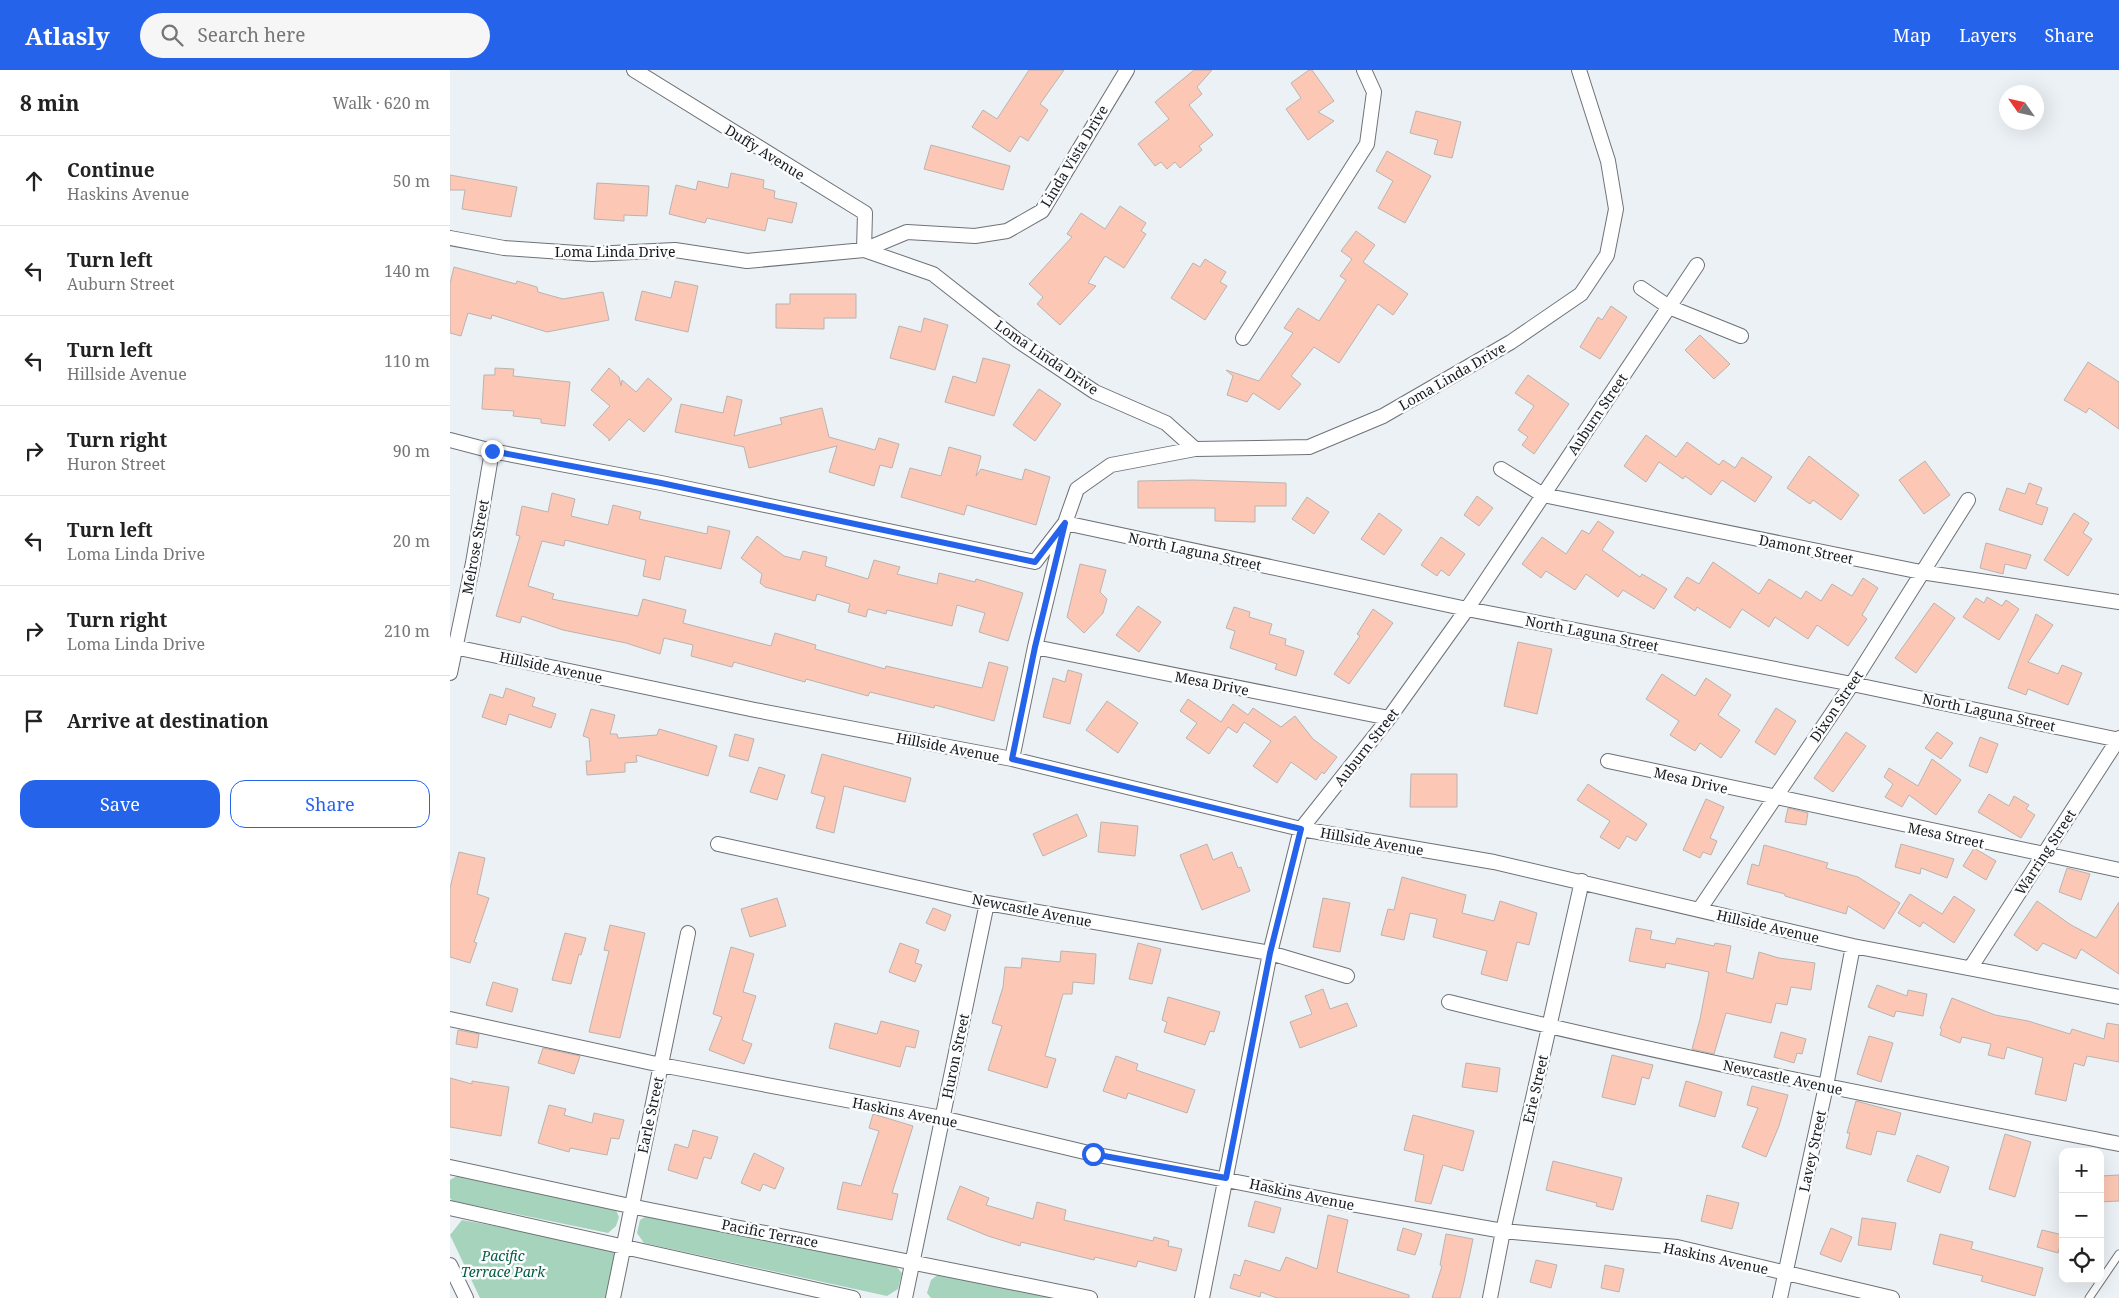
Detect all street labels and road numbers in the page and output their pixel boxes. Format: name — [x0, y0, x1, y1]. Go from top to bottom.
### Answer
street label: Linda Vista Drive — [1036, 101, 1112, 211]
street label: Duffy Avenue — [722, 120, 808, 184]
street label: Loma Linda Drive — [555, 242, 675, 261]
street label: Loma Linda Drive — [992, 315, 1102, 399]
street label: Loma Linda Drive — [1395, 338, 1509, 414]
street label: Auburn Street — [1563, 370, 1631, 458]
street label: Melrose Street — [457, 498, 493, 596]
street label: North Laguna Street — [1127, 528, 1263, 574]
street label: Damont Street — [1757, 530, 1855, 568]
street label: North Laguna Street — [1524, 611, 1660, 655]
street label: Hillside Avenue — [498, 647, 604, 687]
street label: Mesa Drive — [1173, 666, 1251, 700]
street label: Dixon Street — [1805, 666, 1867, 746]
street label: North Laguna Street — [1921, 689, 2057, 735]
street label: Auburn Street — [1329, 704, 1403, 790]
street label: Hillside Avenue — [895, 728, 1001, 766]
street label: Mesa Drive — [1652, 762, 1730, 798]
street label: Warring Street — [2010, 805, 2080, 898]
street label: Mesa Street — [1906, 818, 1986, 852]
street label: Hillside Avenue — [1319, 823, 1425, 859]
street label: Newcastle Avenue — [970, 889, 1094, 931]
street label: Hillside Avenue — [1715, 905, 1821, 947]
street label: Huron Street — [937, 1012, 973, 1100]
street label: Erie Street — [1518, 1053, 1552, 1125]
street label: Newcastle Avenue — [1721, 1055, 1845, 1099]
street label: Earle Street — [633, 1075, 667, 1155]
street label: Haskins Avenue — [851, 1092, 959, 1132]
street label: Lavey Street — [1794, 1108, 1830, 1193]
street label: Haskins Avenue — [1248, 1174, 1356, 1214]
street label: Pacific Terrace — [720, 1214, 820, 1252]
street label: Haskins Avenue — [1662, 1238, 1770, 1278]

